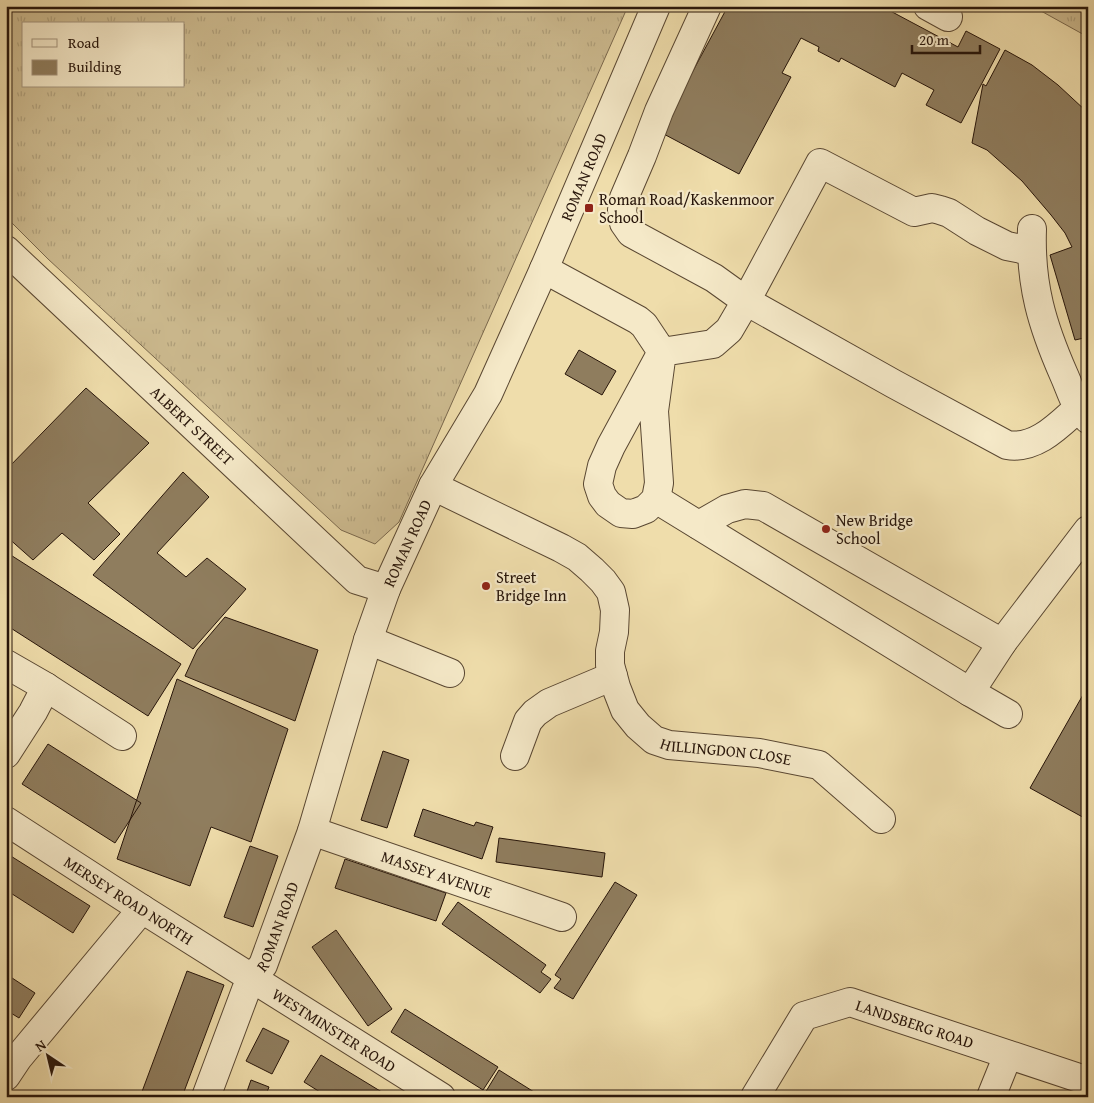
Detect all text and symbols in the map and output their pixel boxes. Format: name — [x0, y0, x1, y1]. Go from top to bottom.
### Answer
legend — [22, 22, 185, 88]
scale bar — [912, 22, 979, 54]
text: 20 m — [919, 29, 950, 50]
text: Road — [68, 32, 99, 53]
text: Building — [68, 56, 122, 77]
street label: ROMAN ROAD — [554, 129, 613, 225]
place label: Roman Road/Kaskenmoor School — [599, 187, 775, 229]
marker: Roman Road/Kaskenmoor School — [583, 202, 595, 214]
street label: ALBERT STREET — [145, 380, 240, 471]
street label: ROMAN ROAD — [377, 495, 437, 591]
place label: New Bridge School — [836, 508, 913, 550]
marker: New Bridge School — [820, 523, 832, 535]
place label: Street Bridge Inn — [496, 565, 567, 607]
marker: Street Bridge Inn — [480, 580, 492, 592]
street label: HILLINGDON CLOSE — [657, 731, 793, 771]
street label: MASSEY AVENUE — [378, 844, 495, 904]
street label: MERSEY ROAD NORTH — [59, 850, 198, 951]
street label: ROMAN ROAD — [250, 878, 305, 977]
street label: WESTMINSTER ROAD — [267, 982, 401, 1078]
street label: LANDSBERG ROAD — [853, 993, 977, 1054]
north arrow — [22, 1030, 72, 1080]
text: N — [31, 1034, 51, 1056]

